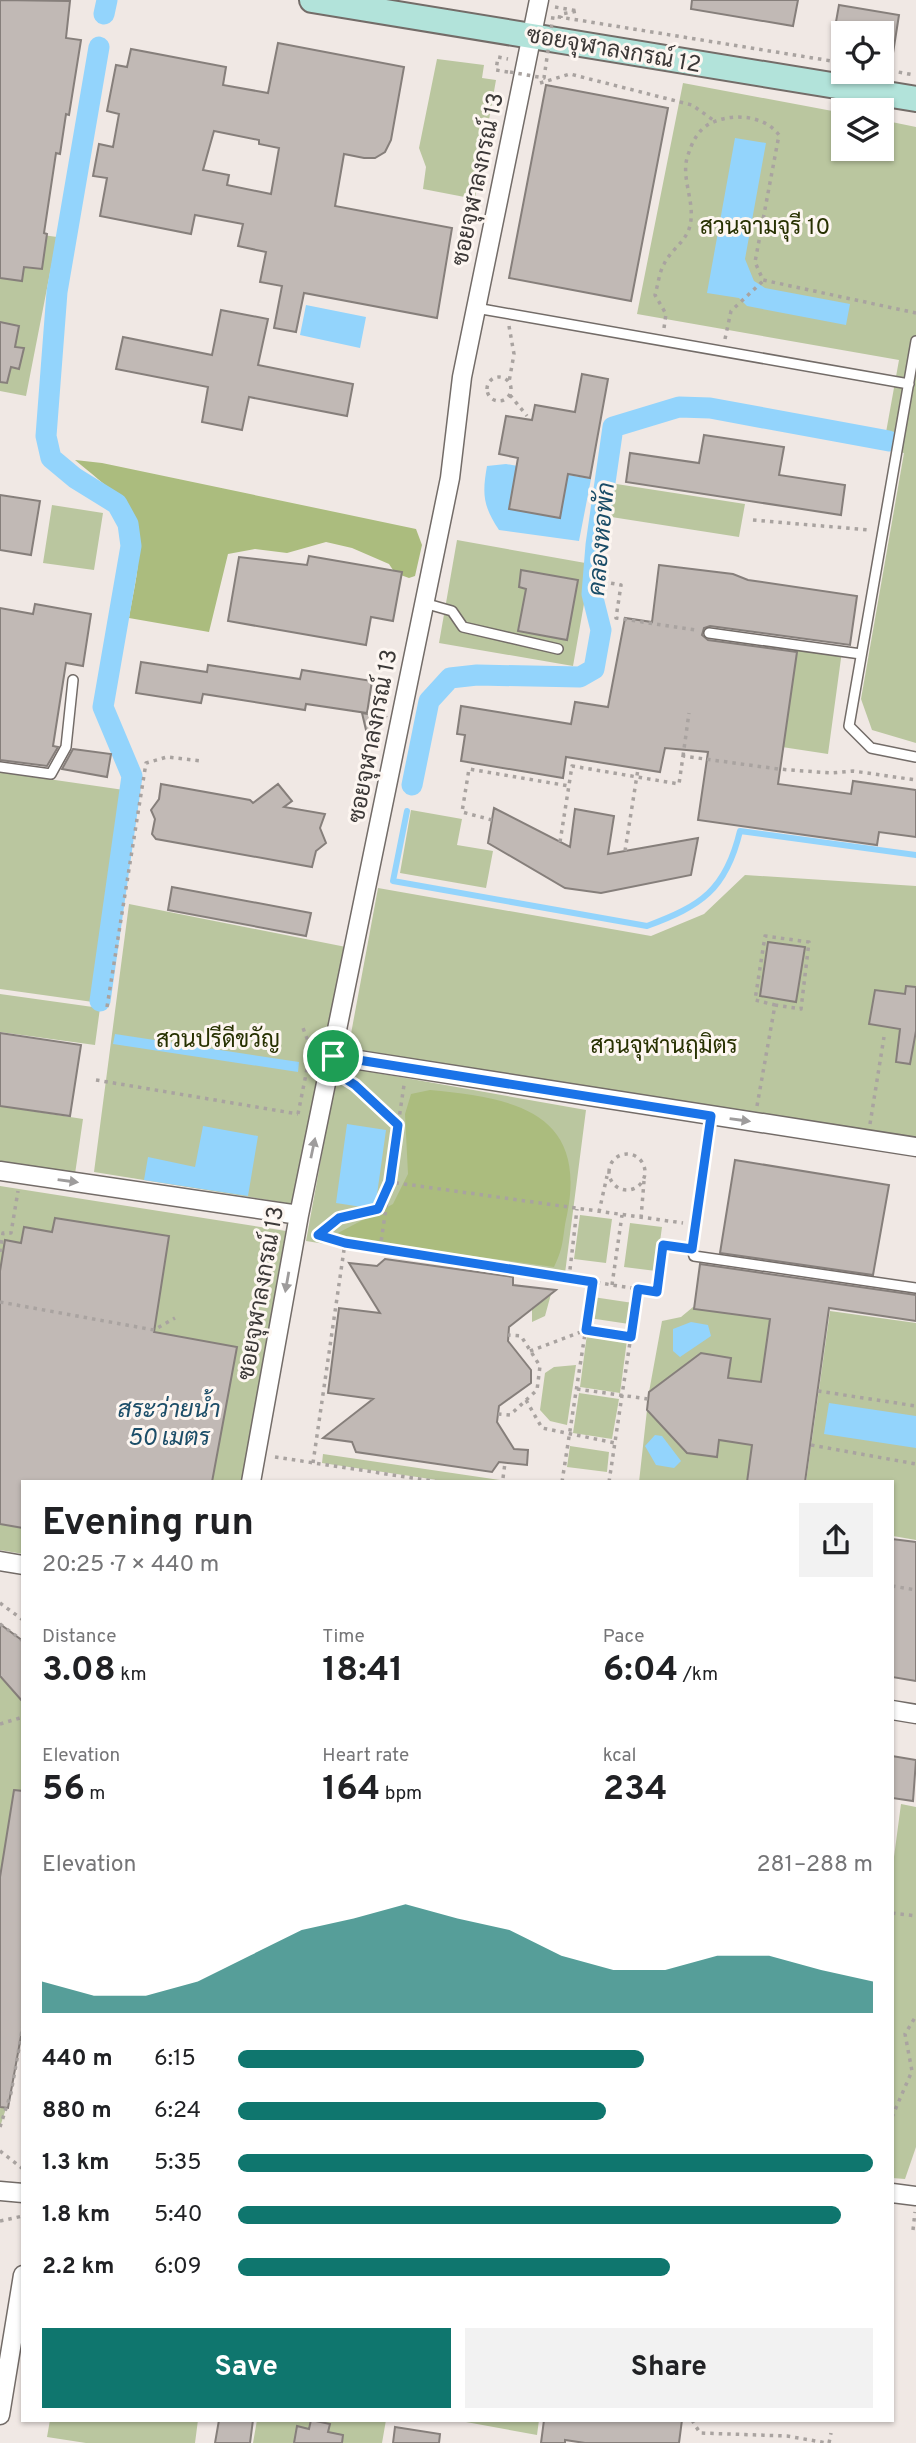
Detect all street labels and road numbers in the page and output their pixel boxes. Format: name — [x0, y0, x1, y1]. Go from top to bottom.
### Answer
street label: ซอยจุฬาลงกรณ์ 12 — [524, 18, 704, 81]
street label: ซอยจุฬาลงกรณ์ 13 — [443, 89, 512, 269]
street label: ซอยจุฬาลงกรณ์ 13 — [339, 646, 406, 826]
street label: ซอยจุฬาลงกรณ์ 13 — [229, 1203, 292, 1383]

